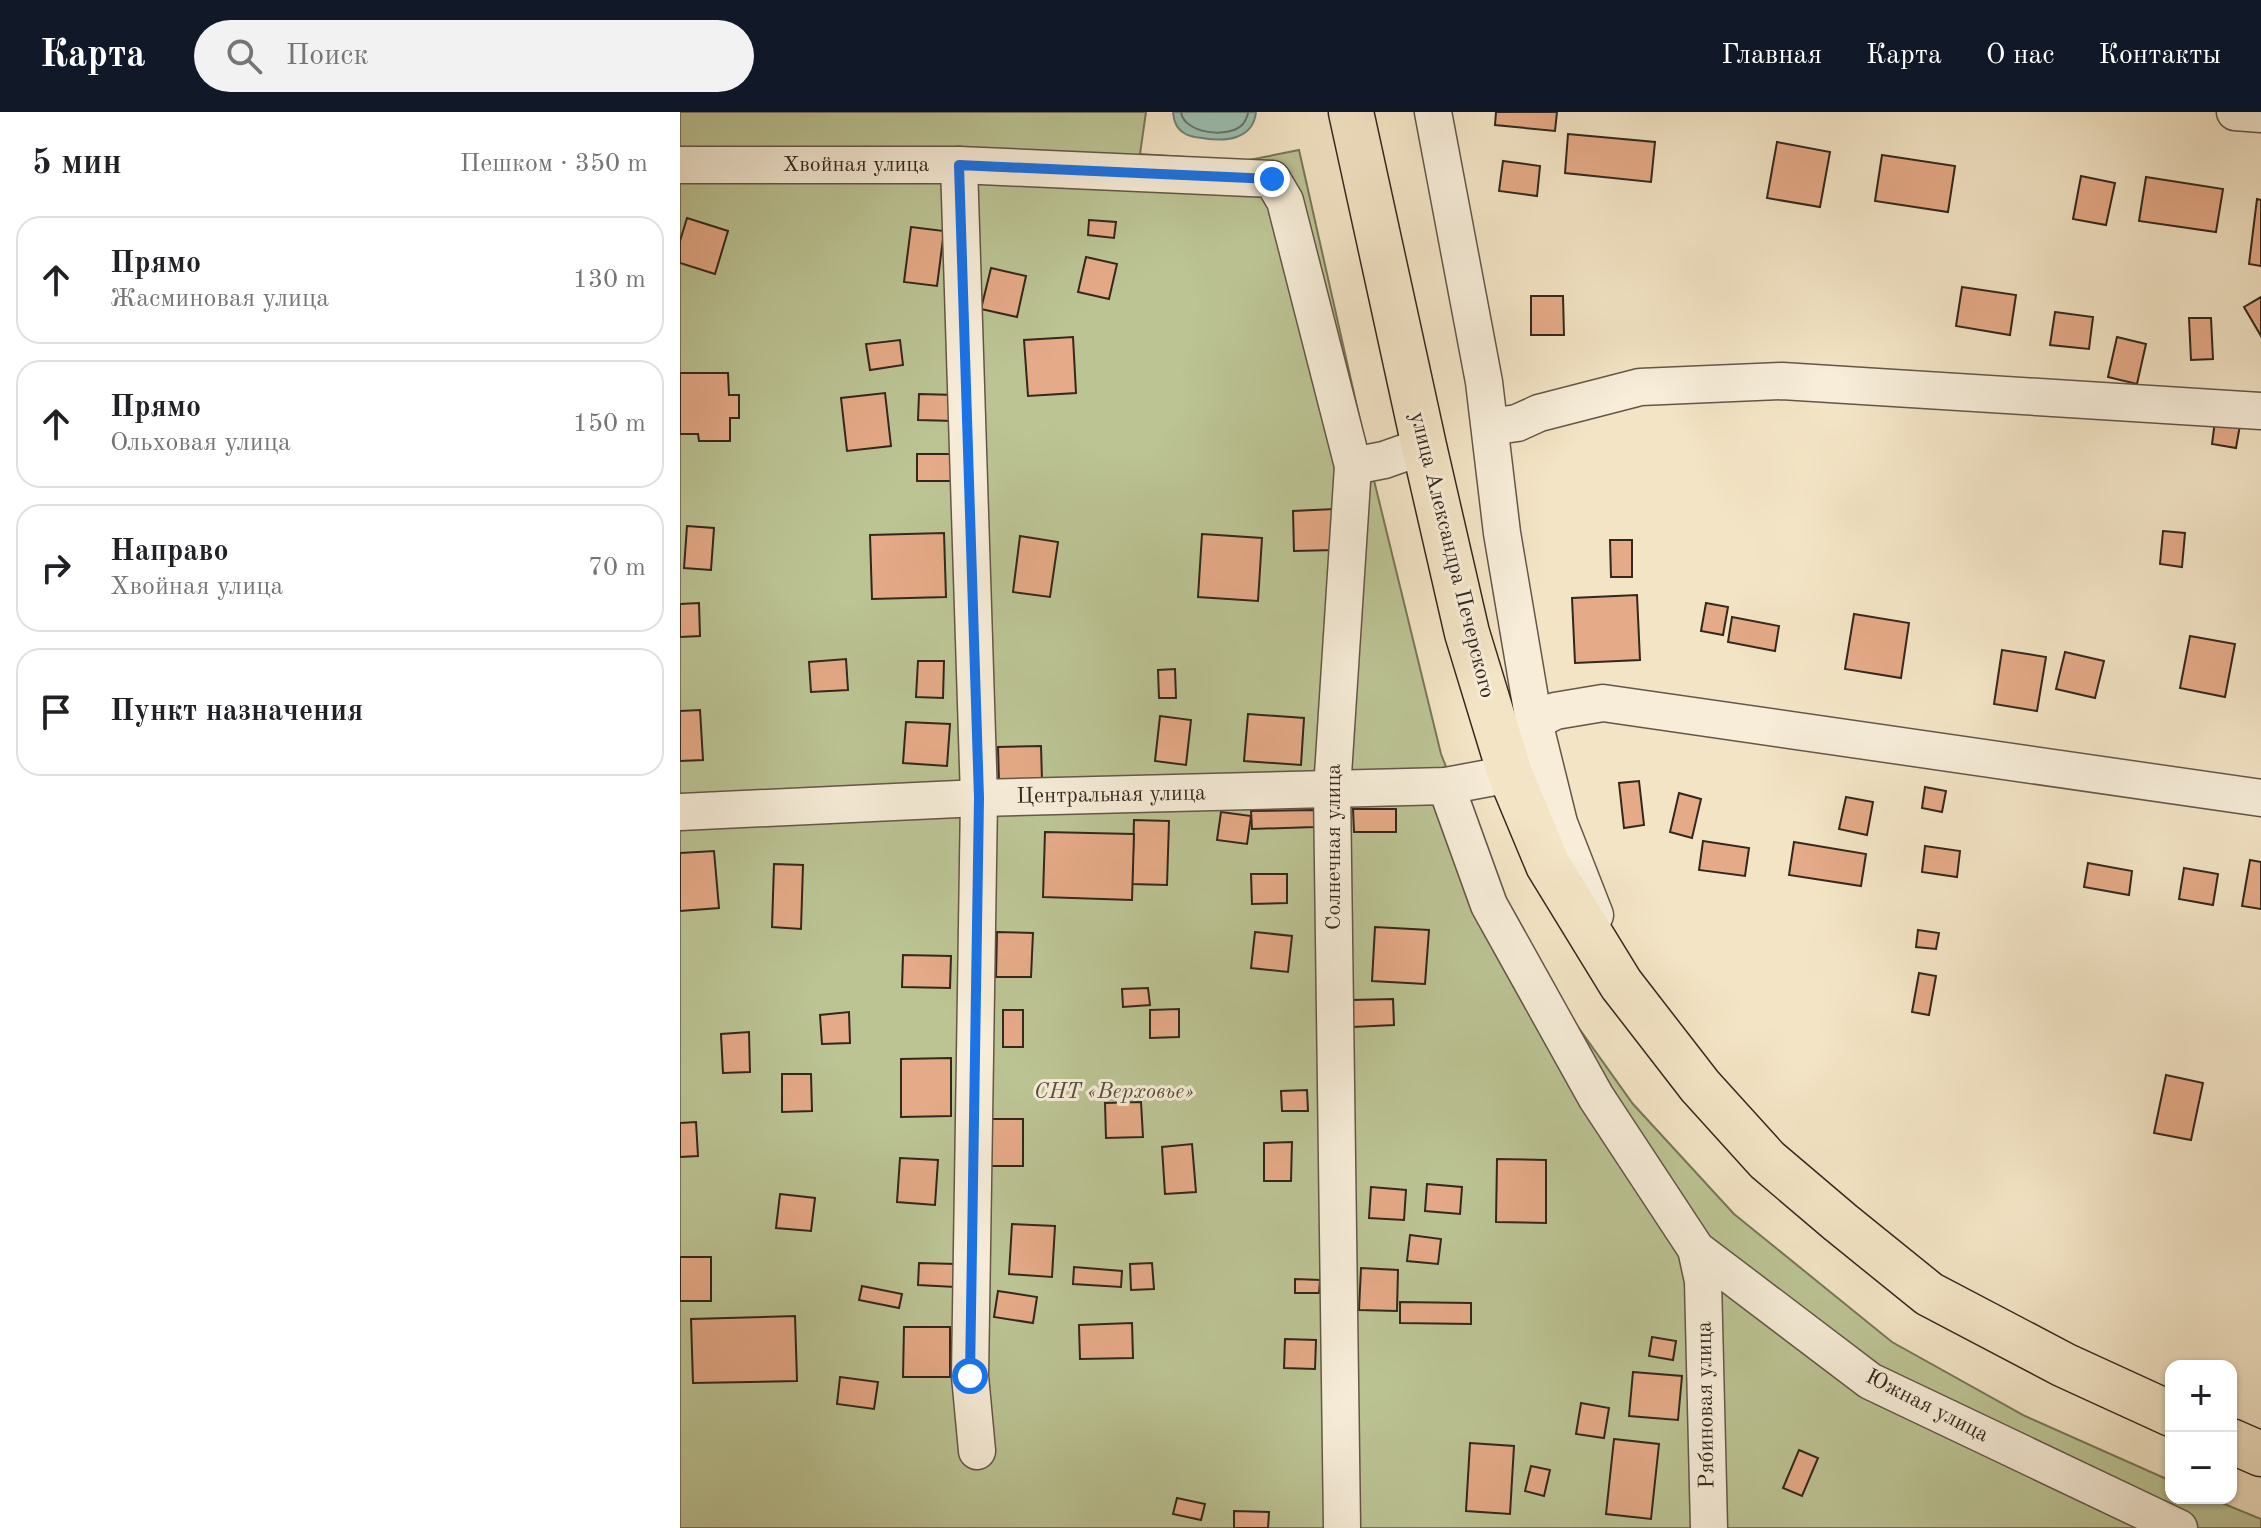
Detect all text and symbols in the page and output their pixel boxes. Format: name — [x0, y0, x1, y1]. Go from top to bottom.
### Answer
search box — [194, 20, 754, 92]
icon: search — [222, 34, 266, 78]
text: Карта — [40, 37, 146, 75]
text: Поиск — [286, 41, 368, 71]
text: Главная — [1721, 42, 1822, 70]
text: Карта — [1866, 42, 1942, 70]
text: О нас — [1986, 42, 2055, 70]
text: Контакты — [2099, 42, 2221, 70]
text: 5 мин — [32, 147, 122, 181]
text: Пешком · 350 m — [460, 151, 648, 177]
street label: Хвойная улица — [783, 154, 929, 176]
route end — [1254, 161, 1290, 197]
text: Прямо — [110, 249, 201, 279]
icon: ahead — [34, 258, 78, 302]
text: 130 m — [573, 267, 646, 293]
text: Жасминовая улица — [110, 286, 329, 312]
text: Прямо — [110, 393, 201, 423]
icon: ahead — [34, 402, 78, 446]
street label: улица Александра Печерского — [1406, 410, 1498, 700]
text: 150 m — [573, 411, 646, 437]
text: Ольховая улица — [110, 430, 291, 456]
text: Направо — [110, 537, 229, 567]
icon: right — [34, 546, 78, 590]
text: 70 m — [588, 555, 646, 581]
text: Хвойная улица — [110, 574, 283, 600]
icon: arrive — [34, 690, 78, 734]
text: Пункт назначения — [110, 697, 363, 727]
street label: Солнечная улица — [1323, 764, 1345, 930]
street label: Центральная улица — [1016, 782, 1206, 808]
park label: СНТ «Верховье» — [1034, 1081, 1194, 1103]
street label: Рябиновая улица — [1694, 1321, 1718, 1489]
route start — [952, 1358, 988, 1394]
map controls — [2165, 1360, 2237, 1504]
button: + — [2165, 1360, 2237, 1432]
street label: Южная улица — [1862, 1366, 1992, 1446]
button: − — [2165, 1432, 2237, 1504]

